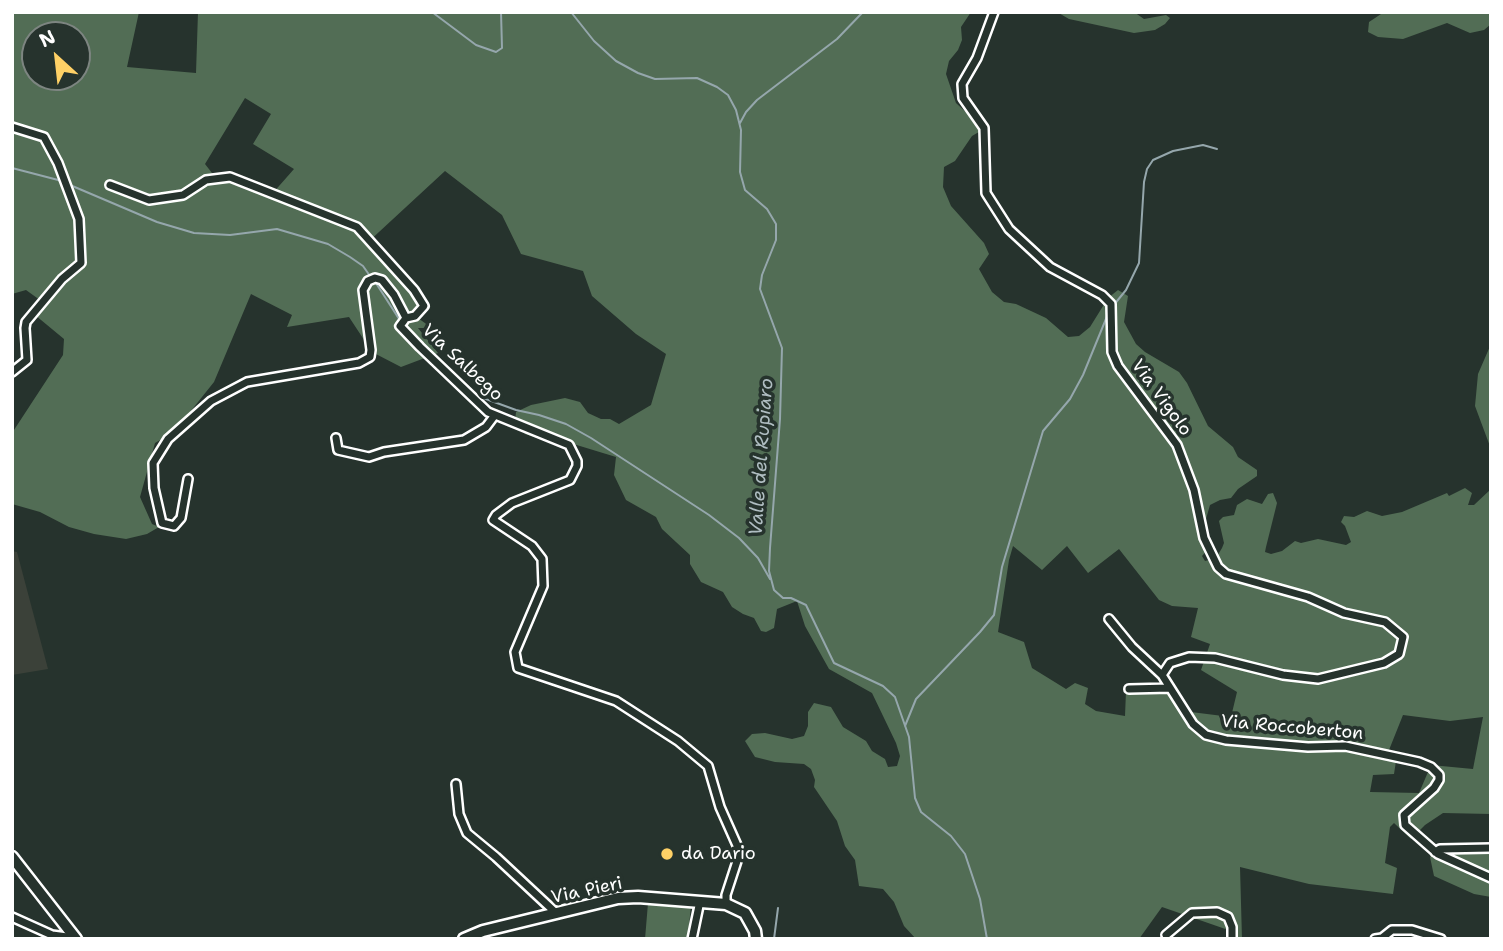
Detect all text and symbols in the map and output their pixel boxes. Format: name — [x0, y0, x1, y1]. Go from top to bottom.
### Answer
north arrow — [21, 21, 91, 91]
text: N — [35, 24, 60, 53]
street label: Via Salbego — [417, 320, 507, 406]
street label: Via Vigolo — [1126, 356, 1196, 440]
water label: Valle del Rupiaro — [745, 377, 779, 537]
street label: Via Roccoberton — [1220, 711, 1364, 745]
place label: da Dario — [681, 843, 756, 865]
marker: da Dario — [659, 846, 675, 862]
street label: Via Pieri — [549, 873, 625, 909]

